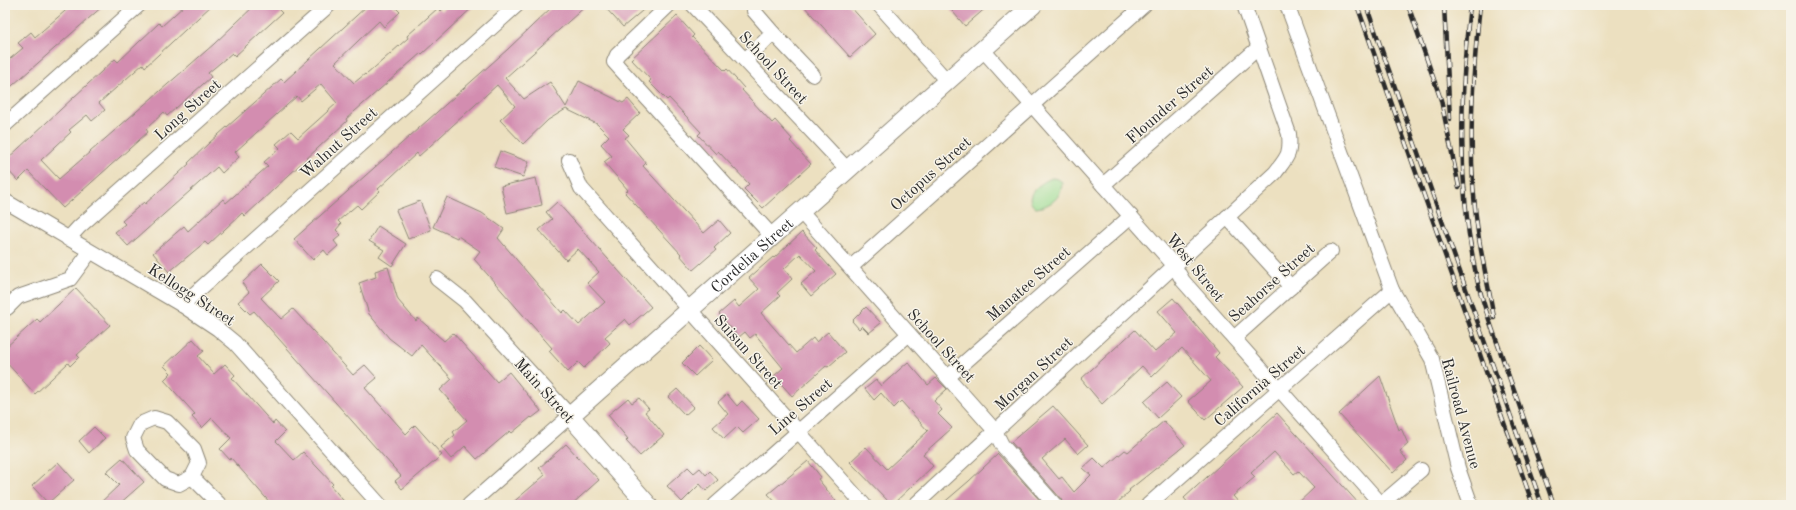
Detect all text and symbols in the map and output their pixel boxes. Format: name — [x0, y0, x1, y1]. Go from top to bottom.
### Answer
street label: School Street — [735, 29, 810, 108]
street label: Flounder Street — [1124, 63, 1217, 147]
street label: Long Street — [152, 77, 225, 144]
street label: Walnut Street — [298, 105, 381, 182]
street label: Octopus Street — [888, 134, 975, 215]
street label: Cordelia Street — [708, 215, 797, 297]
street label: West Street — [1162, 231, 1227, 306]
street label: Seahorse Street — [1226, 241, 1319, 326]
street label: Manatee Street — [984, 244, 1075, 325]
street label: Kellogg Street — [145, 262, 238, 330]
street label: School Street — [904, 307, 978, 386]
street label: Suisun Street — [710, 312, 785, 393]
street label: Morgan Street — [992, 334, 1077, 414]
street label: California Street — [1212, 343, 1309, 430]
street label: Main Street — [510, 356, 577, 427]
street label: Railroad Avenue — [1438, 356, 1483, 471]
street label: Line Street — [767, 376, 836, 439]

